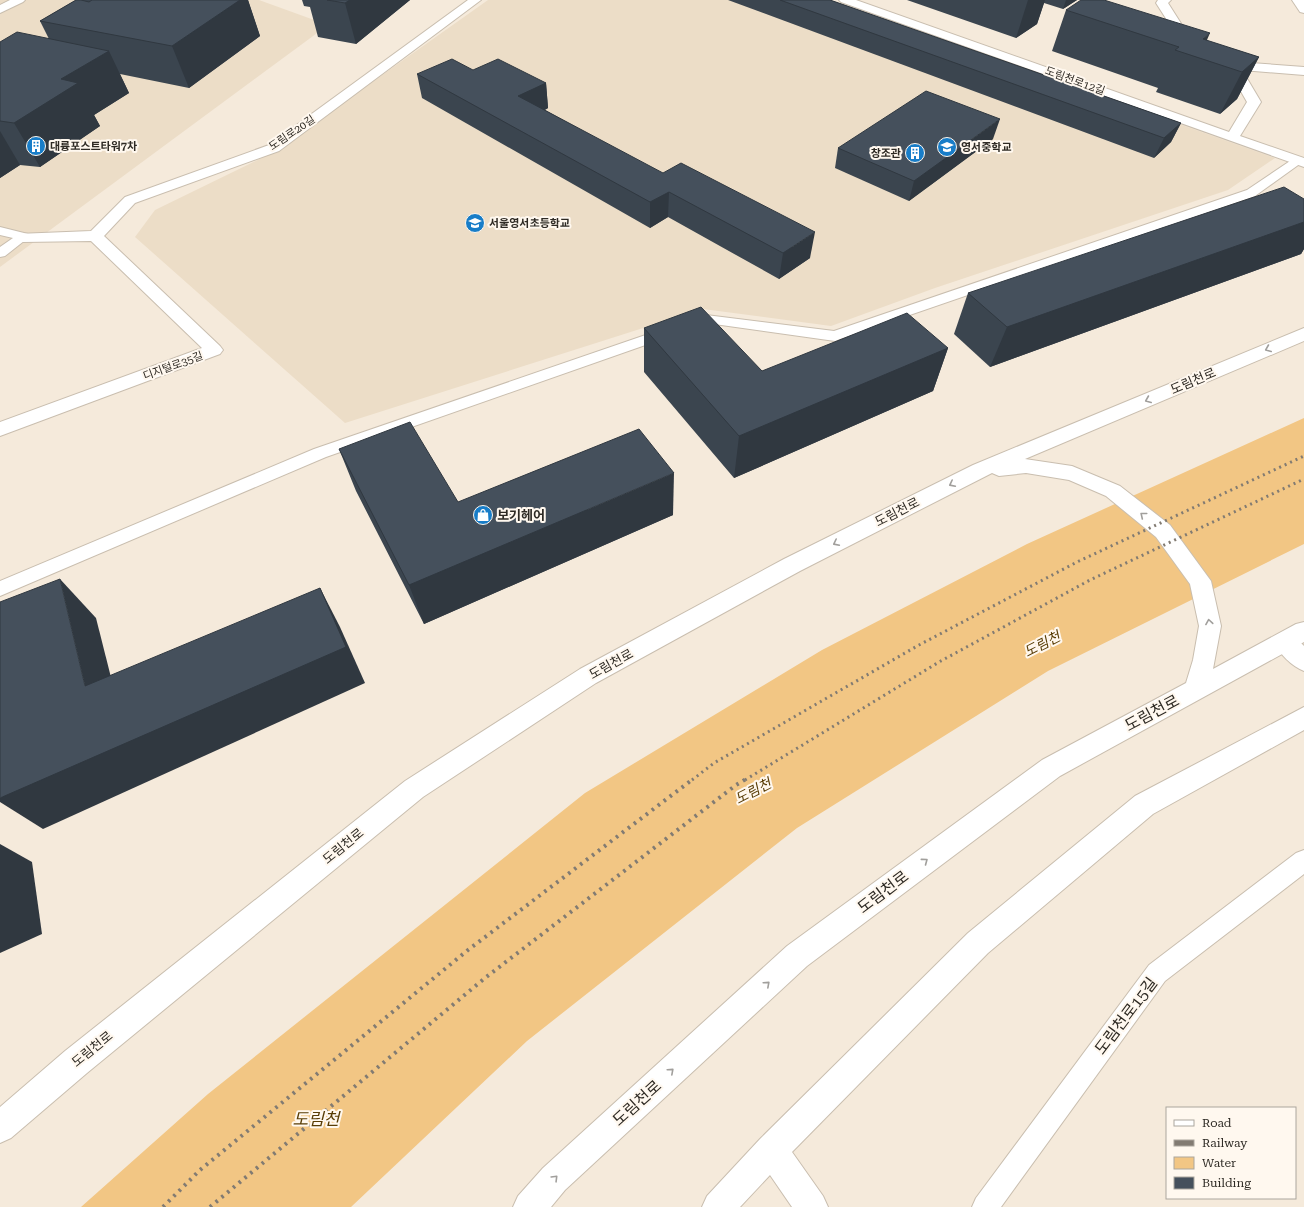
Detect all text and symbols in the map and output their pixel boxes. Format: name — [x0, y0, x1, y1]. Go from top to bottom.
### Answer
street label: 도림천로12길 — [1043, 64, 1107, 98]
street label: 도림로20길 — [266, 113, 318, 153]
building icon: 대륭포스트타워7차 — [25, 135, 47, 157]
school or university icon: 영서중학교 — [936, 136, 958, 158]
place label: 대륭포스트타워7차 — [50, 140, 137, 153]
place label: 영서중학교 — [961, 141, 1012, 154]
building icon: 창조관 — [904, 142, 926, 164]
place label: 창조관 — [871, 147, 901, 160]
school or university icon: 서울영서초등학교 — [464, 212, 486, 234]
place label: 서울영서초등학교 — [489, 217, 570, 230]
one-way arrow — [1265, 344, 1272, 352]
street label: 디지털로35길 — [141, 349, 205, 383]
street label: 도림천로 — [1168, 365, 1218, 397]
one-way arrow — [1145, 395, 1152, 403]
one-way arrow — [949, 480, 956, 487]
street label: 도림천로 — [872, 494, 922, 530]
shop icon: 보기헤어 — [472, 504, 494, 526]
place label: 보기헤어 — [497, 508, 545, 523]
one-way arrow — [1140, 512, 1147, 519]
one-way arrow — [833, 538, 840, 546]
one-way arrow — [1205, 619, 1214, 625]
water label: 도림천 — [1021, 628, 1064, 660]
street label: 도림천로 — [586, 646, 636, 682]
street label: 도림천로 — [1122, 691, 1183, 735]
water label: 도림천 — [732, 775, 775, 807]
street label: 도림천로 — [320, 825, 366, 867]
one-way arrow — [921, 859, 928, 866]
street label: 도림천로 — [854, 867, 912, 917]
street label: 도림천로15길 — [1091, 974, 1161, 1058]
one-way arrow — [763, 981, 770, 988]
street label: 도림천로 — [69, 1028, 115, 1070]
one-way arrow — [667, 1069, 674, 1076]
street label: 도림천로 — [609, 1076, 665, 1130]
legend — [1166, 1107, 1296, 1199]
water label: 도림천 — [293, 1109, 342, 1129]
text: Road — [1202, 1116, 1232, 1130]
text: Railway — [1202, 1136, 1248, 1150]
text: Water — [1202, 1156, 1236, 1170]
one-way arrow — [550, 1175, 558, 1183]
text: Building — [1202, 1176, 1251, 1190]

